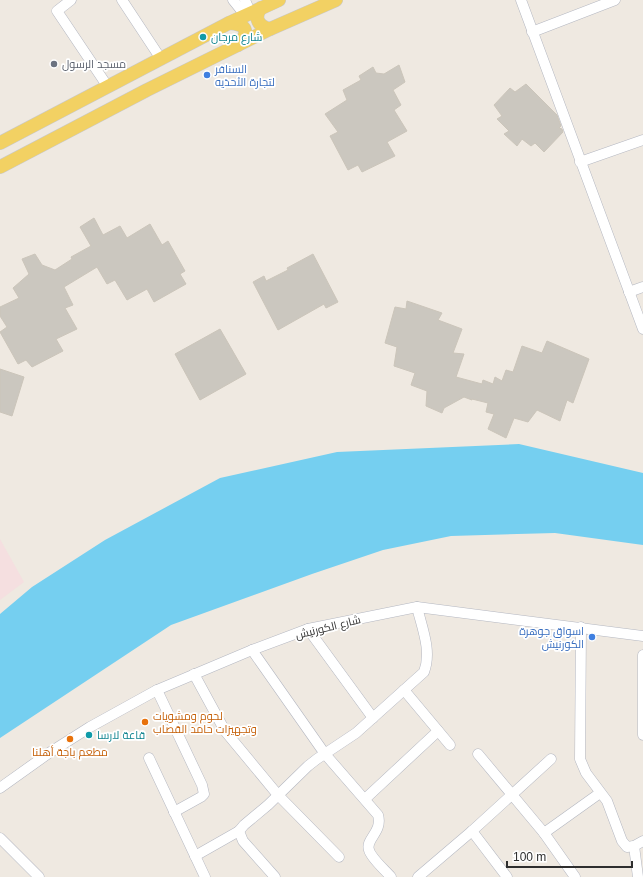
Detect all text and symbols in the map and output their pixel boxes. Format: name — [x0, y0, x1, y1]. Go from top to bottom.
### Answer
place label: شارع مرجان — [211, 31, 262, 45]
marker: شارع مرجان — [198, 32, 208, 42]
place label: مسجد الرسول — [62, 58, 126, 71]
marker: مسجد الرسول — [49, 59, 59, 69]
place label: السنافر لتجارة الأحذيه — [214, 63, 275, 89]
marker: السنافر لتجارة الأحذيه — [202, 70, 212, 80]
street label: شارع الكورنيش — [294, 613, 362, 643]
place label: اسواق جوهرة الكورنيش — [519, 625, 584, 651]
marker: اسواق جوهرة الكورنيش — [587, 632, 597, 642]
place label: لحوم ومشويات وتجهيزات حامد القصاب — [153, 710, 257, 736]
marker: لحوم ومشويات وتجهيزات حامد القصاب — [140, 717, 150, 727]
place label: قاعة لارسا — [97, 729, 145, 742]
marker: قاعة لارسا — [84, 730, 94, 740]
marker: مطعم باجة أهلنا — [65, 734, 75, 744]
place label: مطعم باجة أهلنا — [32, 745, 108, 760]
scale bar — [507, 843, 632, 869]
text: 100 m — [513, 850, 546, 864]

